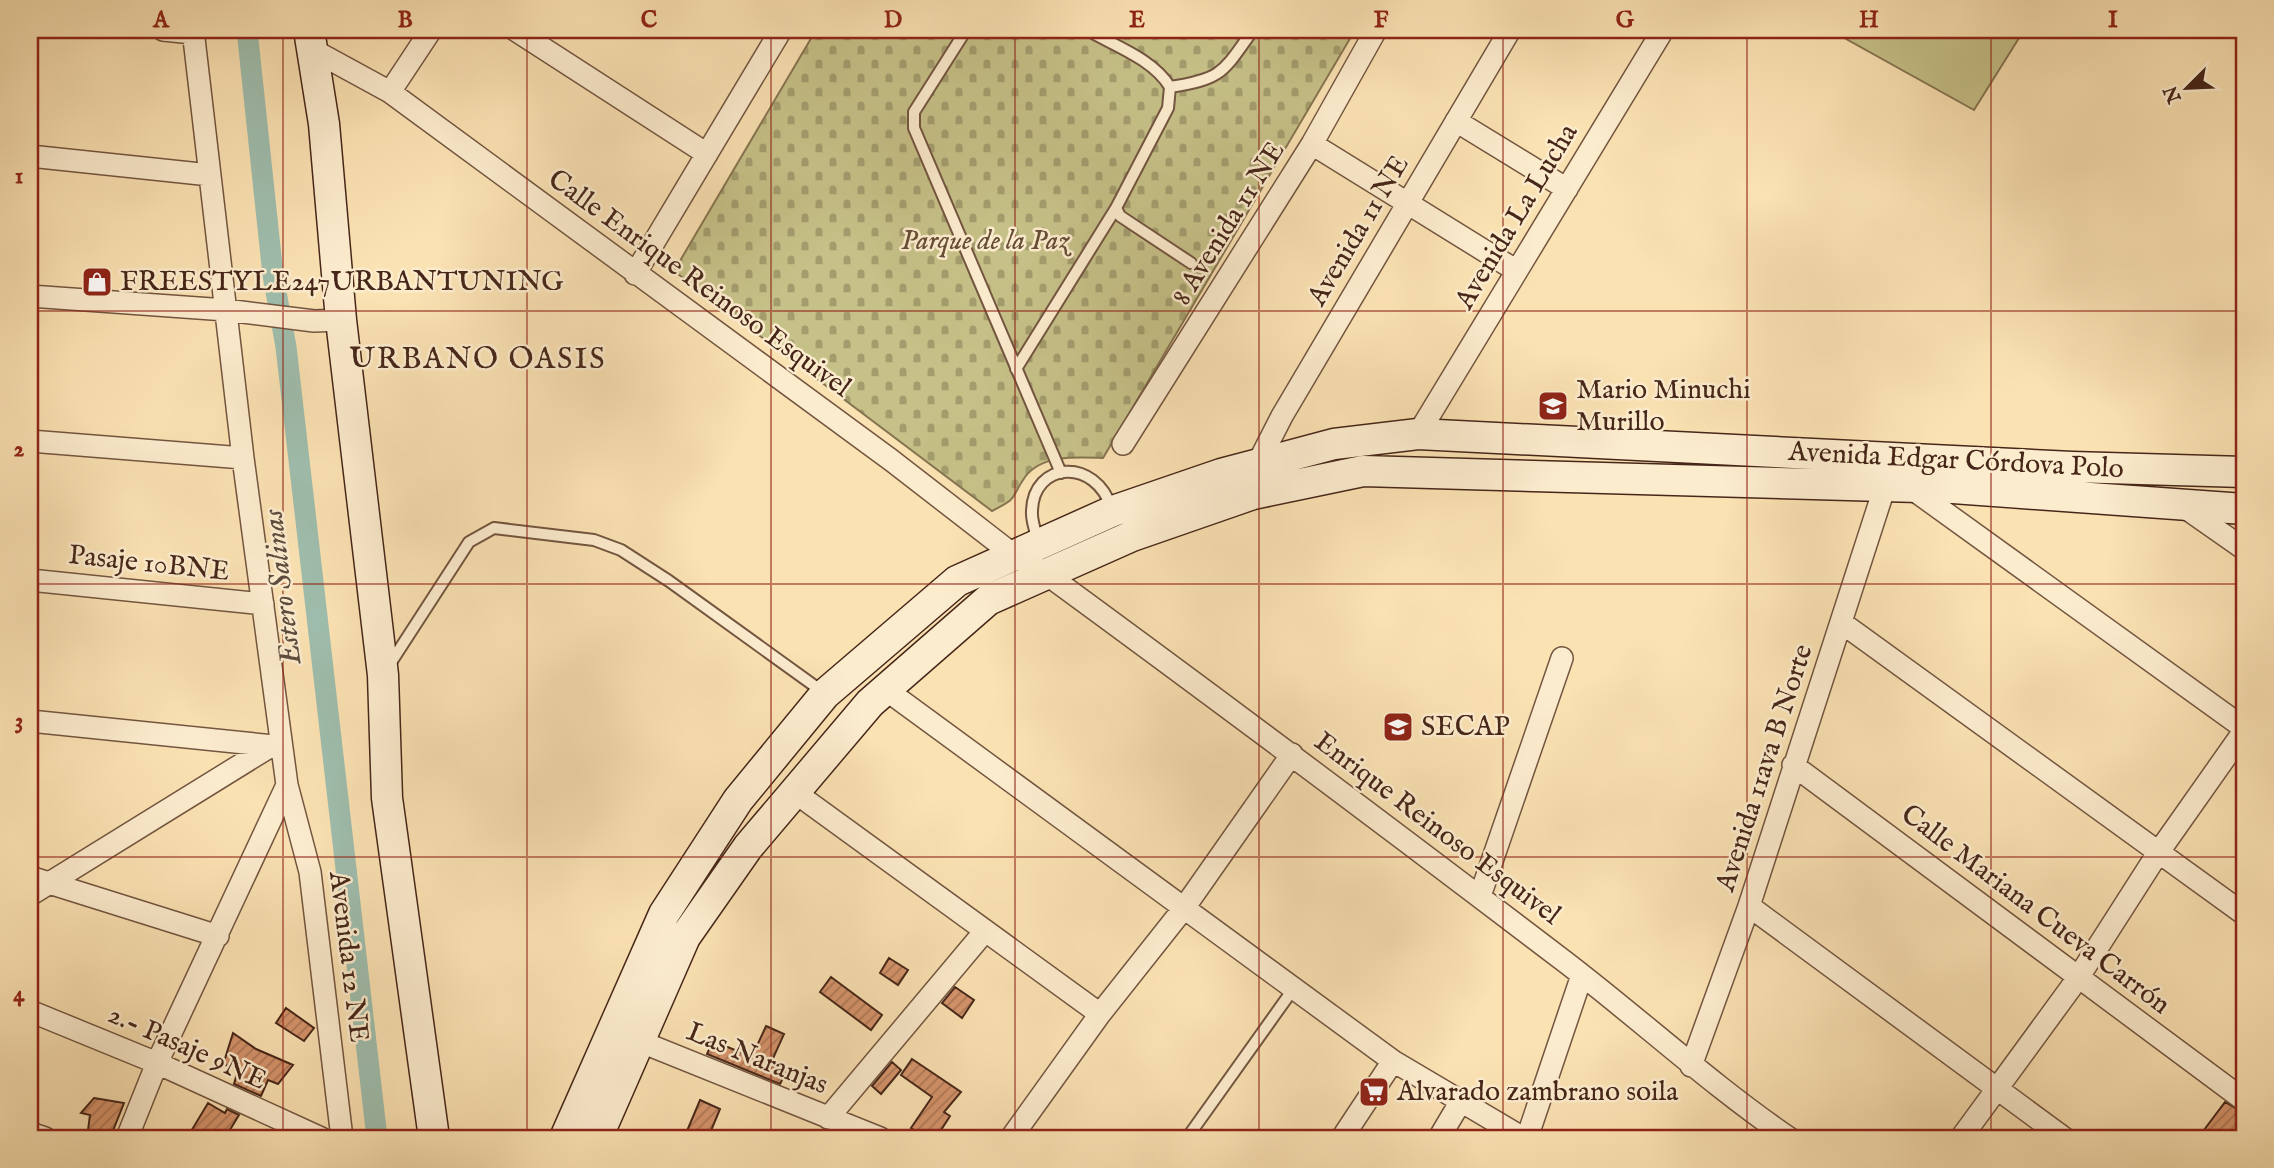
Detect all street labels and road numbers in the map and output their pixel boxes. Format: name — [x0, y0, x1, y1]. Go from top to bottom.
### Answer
street label: Avenida La Lucha — [1447, 117, 1587, 317]
street label: 8 Avenida 11 NE — [1165, 136, 1293, 312]
street label: Avenida 11 NE — [1300, 149, 1418, 314]
street label: Calle Enrique Reinoso Esquivel — [541, 162, 858, 406]
street label: Avenida Edgar Córdova Polo — [1786, 435, 2125, 487]
street label: Pasaje 10BNE — [67, 538, 231, 590]
street label: Avenida 11ava B Norte — [1708, 640, 1822, 897]
street label: Enrique Reinoso Esquivel — [1307, 725, 1567, 933]
street label: Calle Mariana Cueva Carrón — [1893, 797, 2177, 1023]
street label: Avenida 12 NE — [320, 868, 376, 1045]
street label: 2.- Pasaje 9NE — [102, 997, 272, 1099]
street label: Las Naranjas — [681, 1015, 833, 1103]

